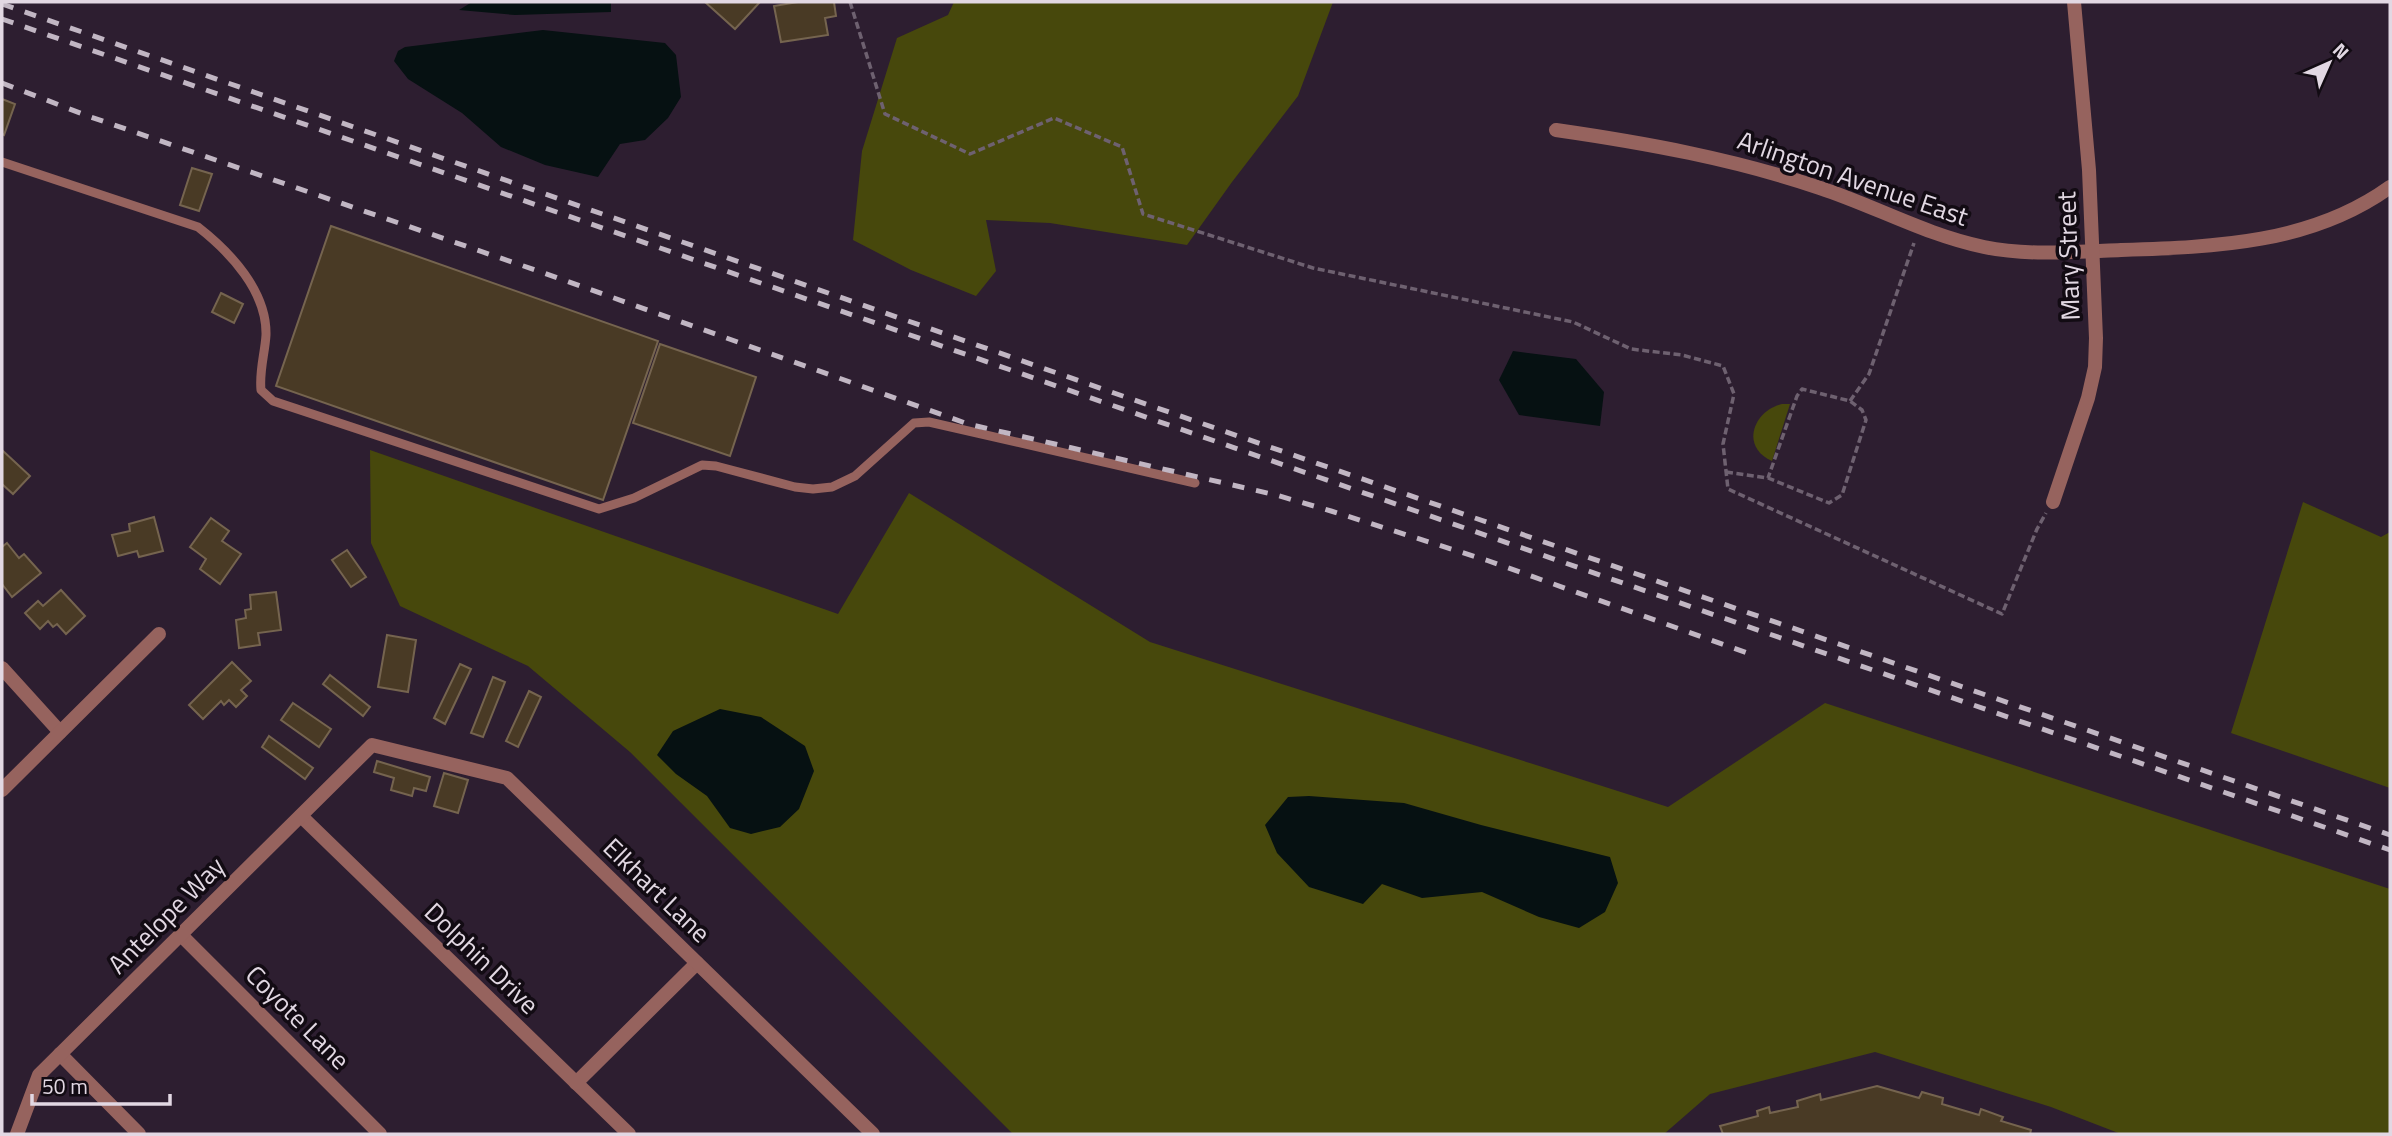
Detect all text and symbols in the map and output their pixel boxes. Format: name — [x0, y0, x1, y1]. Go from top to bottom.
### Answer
north arrow — [2294, 28, 2364, 98]
text: N — [2326, 36, 2356, 66]
street label: Arlington Avenue East — [1732, 120, 1974, 236]
street label: Mary Street — [2046, 191, 2090, 321]
street label: Elkhart Lane — [594, 829, 720, 951]
street label: Antelope Way — [98, 847, 234, 983]
street label: Dolphin Drive — [416, 893, 548, 1023]
street label: Coyote Lane — [237, 956, 359, 1078]
scale bar — [32, 1062, 170, 1106]
text: 50 m — [42, 1070, 88, 1102]

